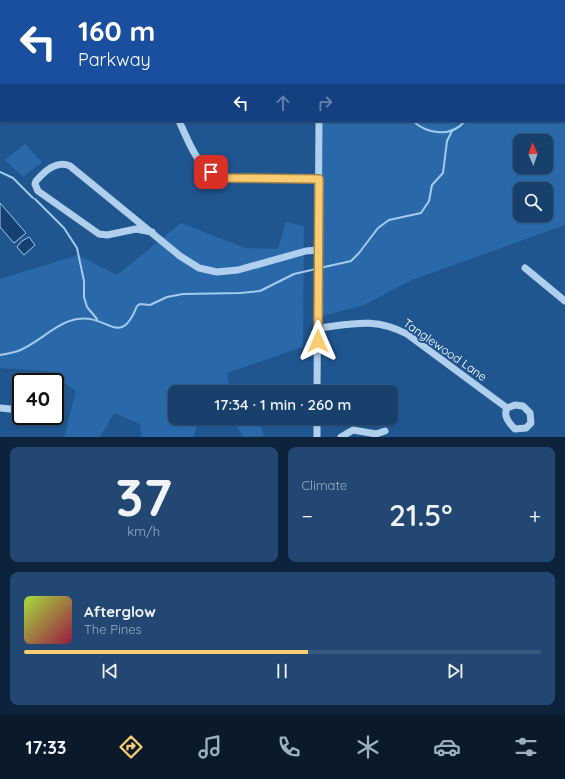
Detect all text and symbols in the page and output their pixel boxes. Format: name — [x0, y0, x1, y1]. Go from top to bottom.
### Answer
text: 160 m — [78, 13, 155, 48]
icon: left — [12, 16, 64, 68]
text: Parkway — [78, 48, 151, 71]
icon: left — [230, 92, 252, 114]
icon: ahead — [272, 92, 294, 114]
icon: right — [314, 92, 336, 114]
north arrow — [513, 134, 553, 174]
map controls — [513, 134, 553, 222]
pin — [194, 155, 228, 189]
icon: arrive — [200, 161, 222, 183]
button: search — [513, 182, 553, 222]
street label: Tanglewood Lane — [401, 315, 490, 384]
position arrow — [297, 320, 339, 362]
speed limit sign: 40 — [12, 373, 64, 425]
text: 17:34 · 1 min · 260 m — [215, 395, 351, 414]
text: 37 — [116, 464, 172, 529]
text: Climate — [302, 477, 347, 493]
text: 21.5° — [389, 496, 452, 534]
text: − — [302, 502, 313, 530]
text: + — [529, 502, 541, 530]
text: km/h — [127, 523, 160, 539]
text: Afterglow — [84, 602, 156, 621]
text: The Pines — [84, 621, 142, 637]
icon: previous — [99, 660, 121, 682]
icon: pause — [271, 660, 293, 682]
icon: next — [444, 660, 466, 682]
icon: directions — [117, 733, 145, 761]
icon: music — [196, 733, 224, 761]
icon: phone — [275, 733, 303, 761]
icon: climate — [354, 733, 382, 761]
icon: car — [433, 733, 461, 761]
icon: filters — [512, 733, 540, 761]
text: 17:33 — [25, 736, 67, 759]

